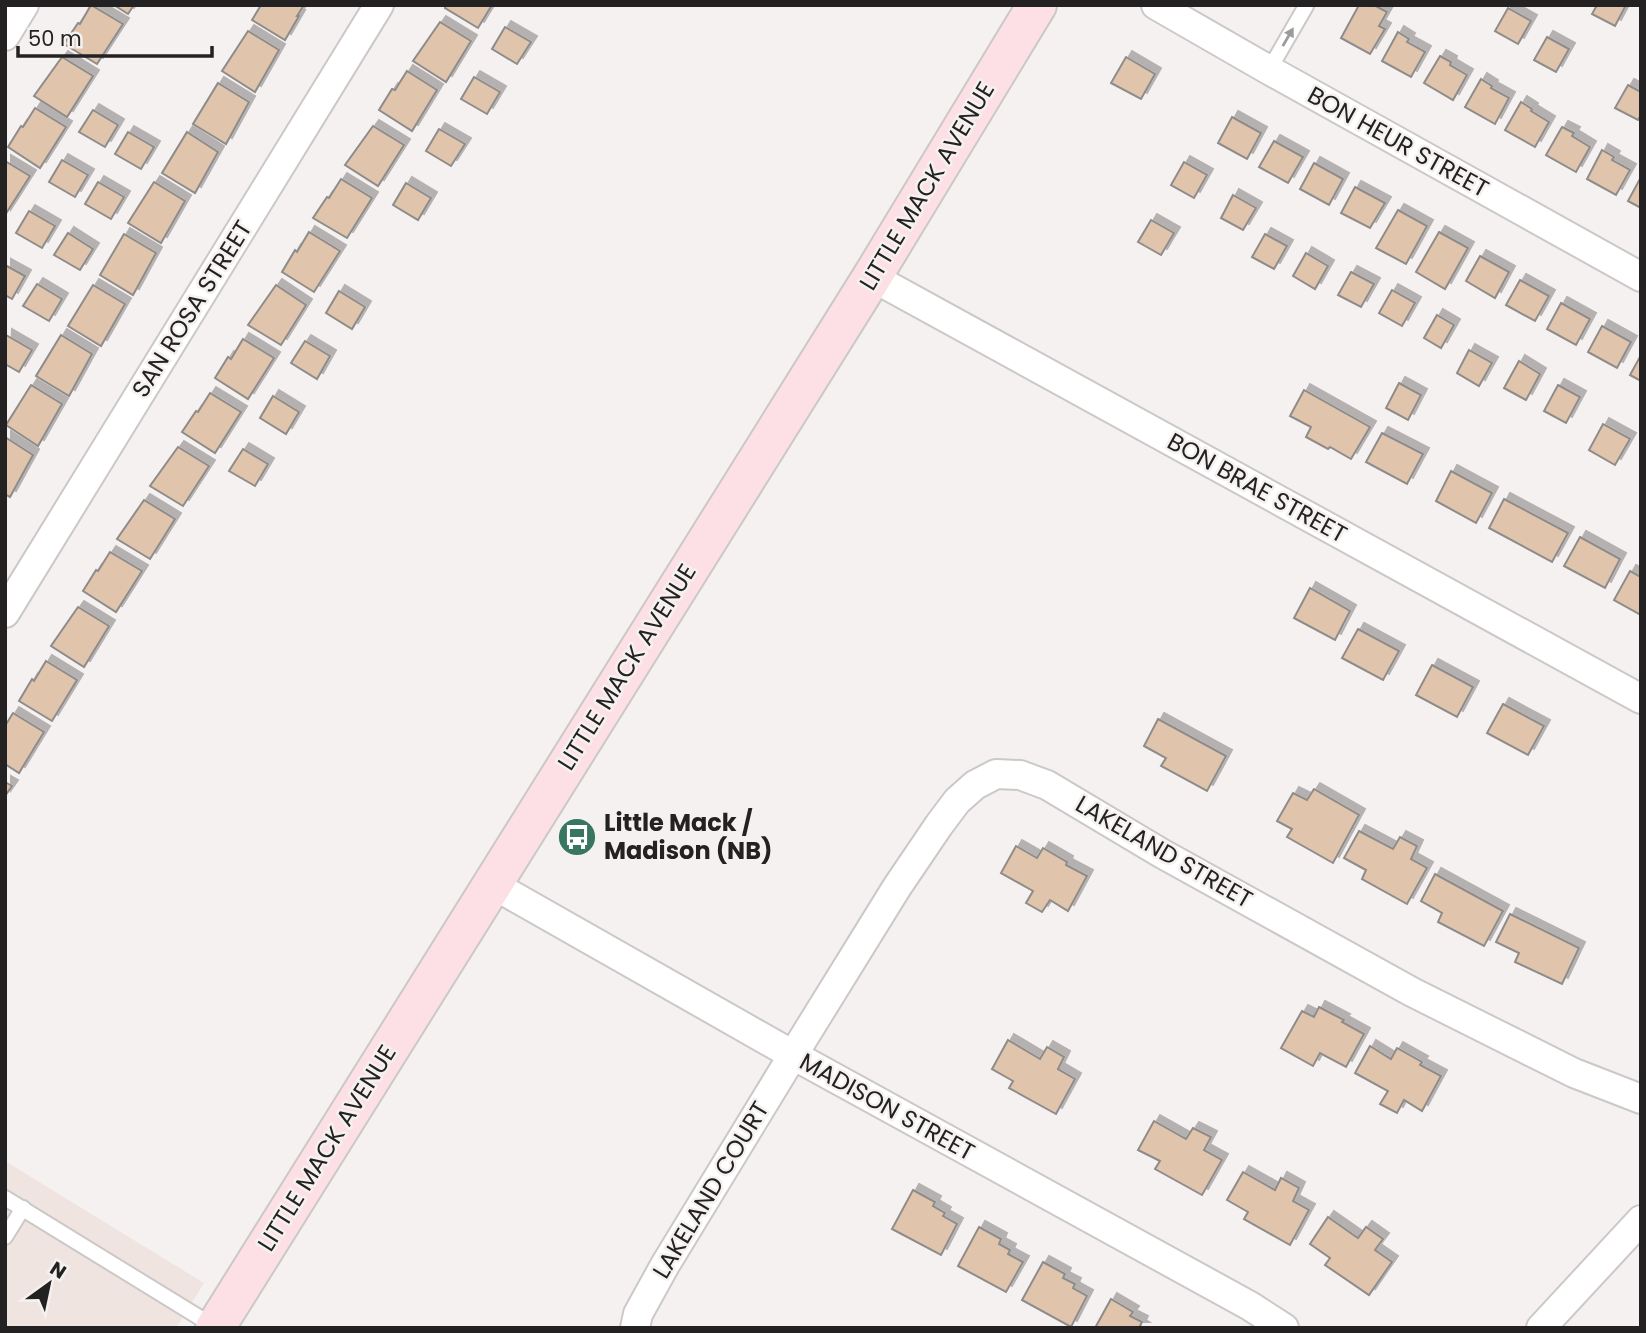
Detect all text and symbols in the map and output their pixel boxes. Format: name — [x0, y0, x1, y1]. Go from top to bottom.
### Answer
scale bar — [18, 14, 212, 58]
text: 50 m — [28, 24, 82, 53]
one-way arrow — [1282, 28, 1294, 47]
street label: LITTLE MACK AVENUE — [851, 75, 1002, 296]
street label: BON HEUR STREET — [1302, 78, 1495, 205]
street label: SAN ROSA STREET — [124, 214, 259, 404]
street label: BON BRAE STREET — [1162, 425, 1353, 551]
street label: LITTLE MACK AVENUE — [550, 557, 704, 776]
street label: LAKELAND STREET — [1070, 787, 1259, 916]
place label: Little Mack / Madison (NB) — [604, 806, 772, 867]
bus stop icon: Little Mack / Madison (NB) — [556, 816, 598, 858]
street label: LITTLE MACK AVENUE — [250, 1038, 404, 1257]
street label: MADISON STREET — [794, 1045, 981, 1168]
street label: LAKELAND COURT — [645, 1095, 777, 1284]
north arrow — [14, 1249, 84, 1319]
text: N — [45, 1255, 71, 1285]

